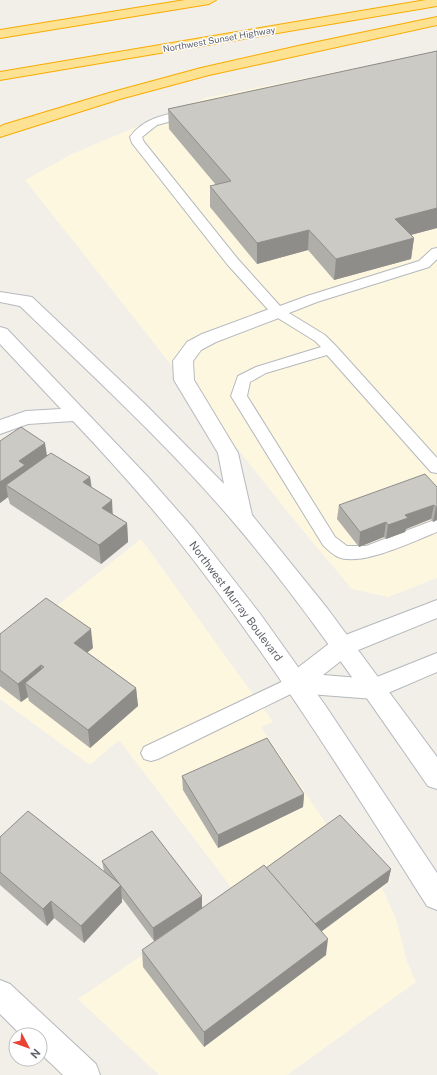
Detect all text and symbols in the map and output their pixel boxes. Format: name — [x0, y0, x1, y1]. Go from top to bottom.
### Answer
street label: Northwest Sunset Highway — [162, 24, 276, 54]
street label: Northwest Murray Boulevard — [187, 539, 285, 663]
north arrow — [8, 1027, 48, 1067]
text: N — [28, 1046, 43, 1061]

